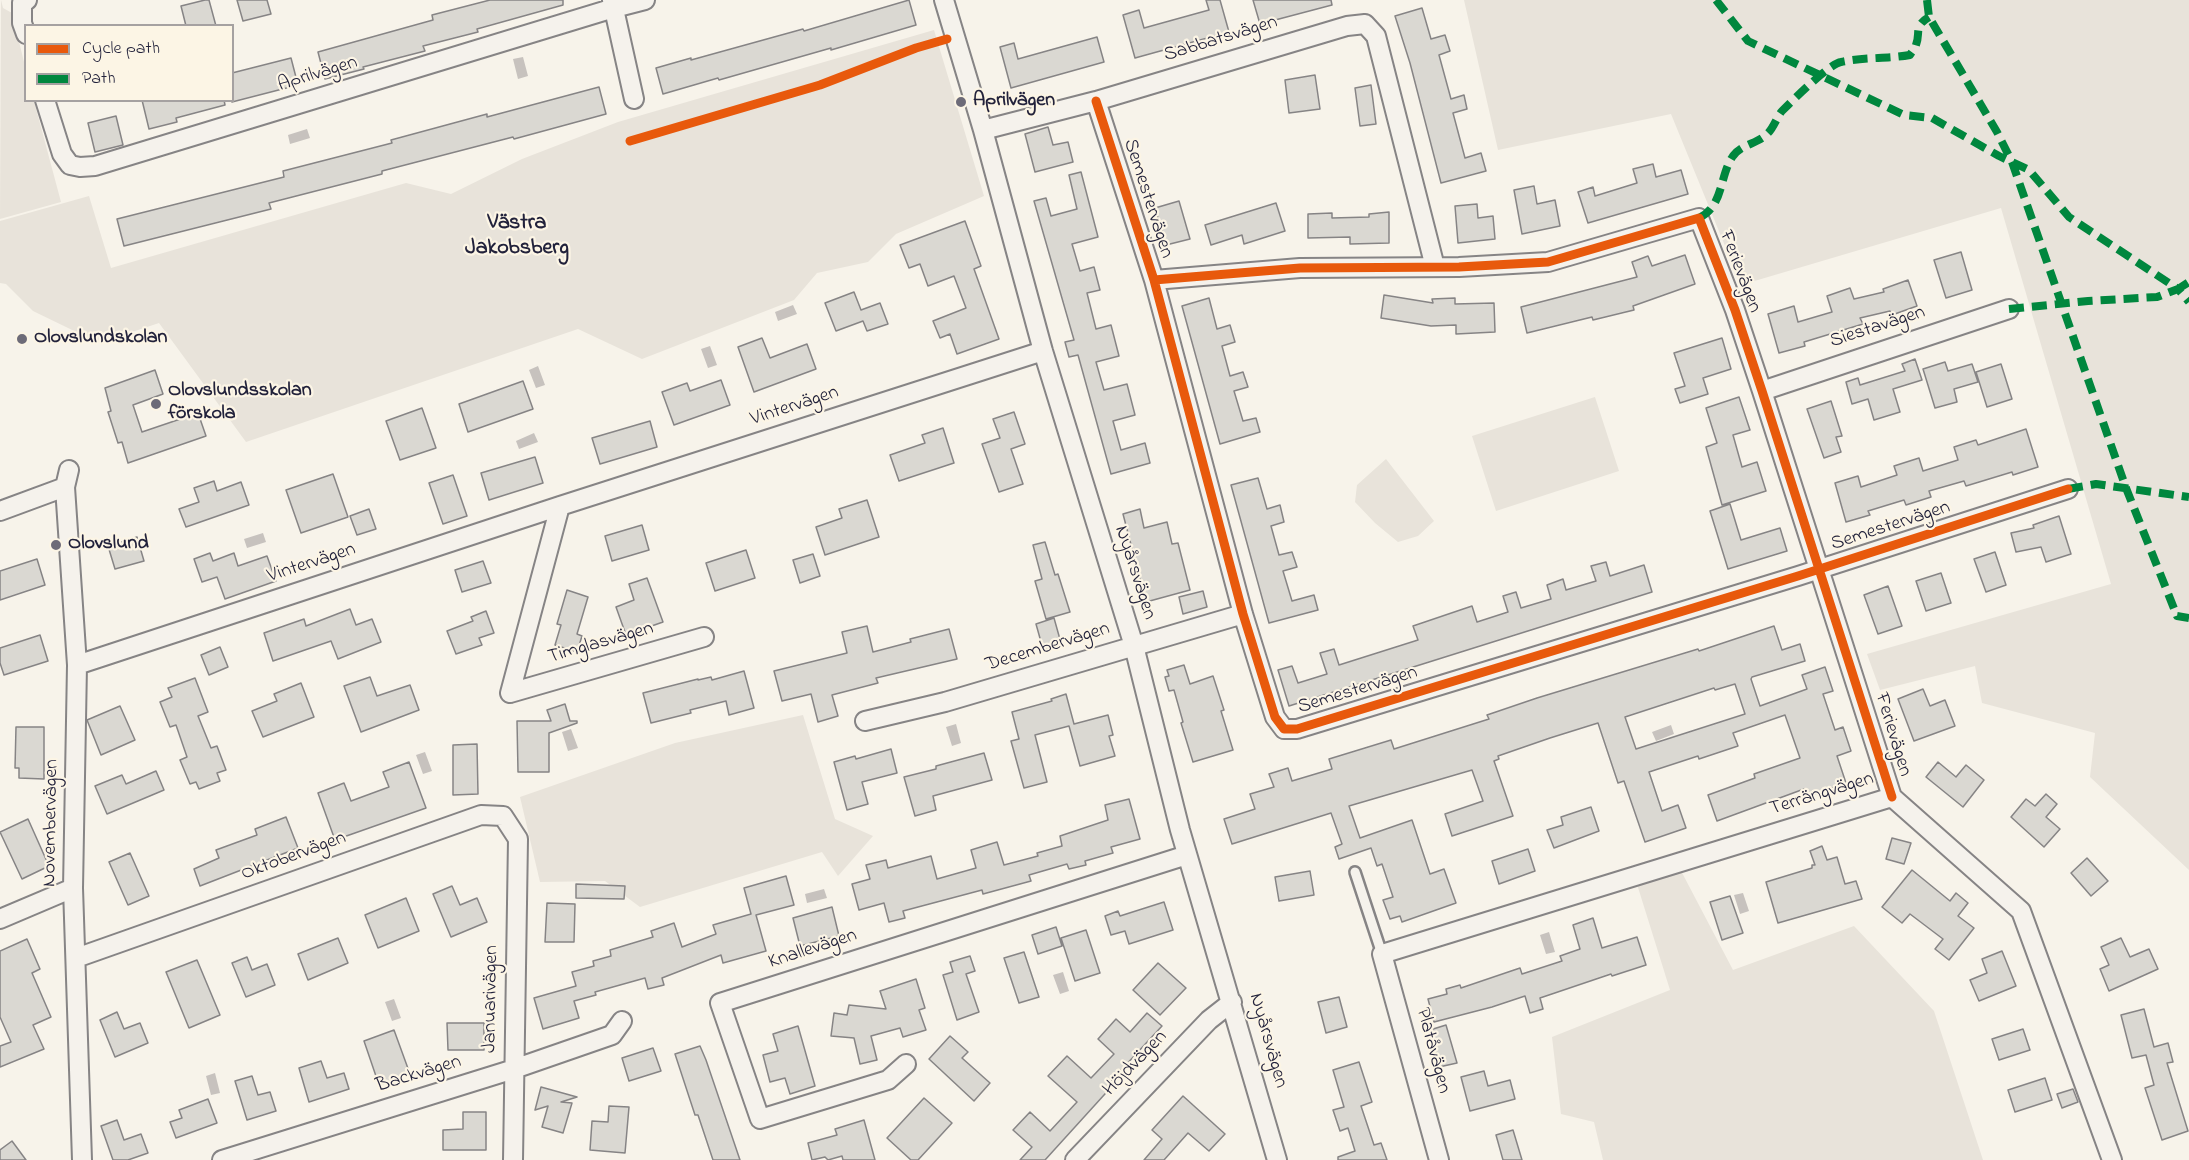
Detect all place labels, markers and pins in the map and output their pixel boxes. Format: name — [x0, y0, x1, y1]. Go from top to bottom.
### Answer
place label: Aprilvägen — [973, 90, 1055, 114]
marker: Aprilvägen — [954, 95, 968, 109]
place label: Olovslundskolan — [34, 327, 167, 351]
marker: Olovslundskolan — [15, 332, 29, 346]
place label: Olovslundsskolan förskola — [168, 380, 312, 427]
marker: Olovslundsskolan förskola — [149, 397, 163, 411]
place label: Olovslund — [68, 533, 149, 557]
marker: Olovslund — [49, 538, 63, 552]

